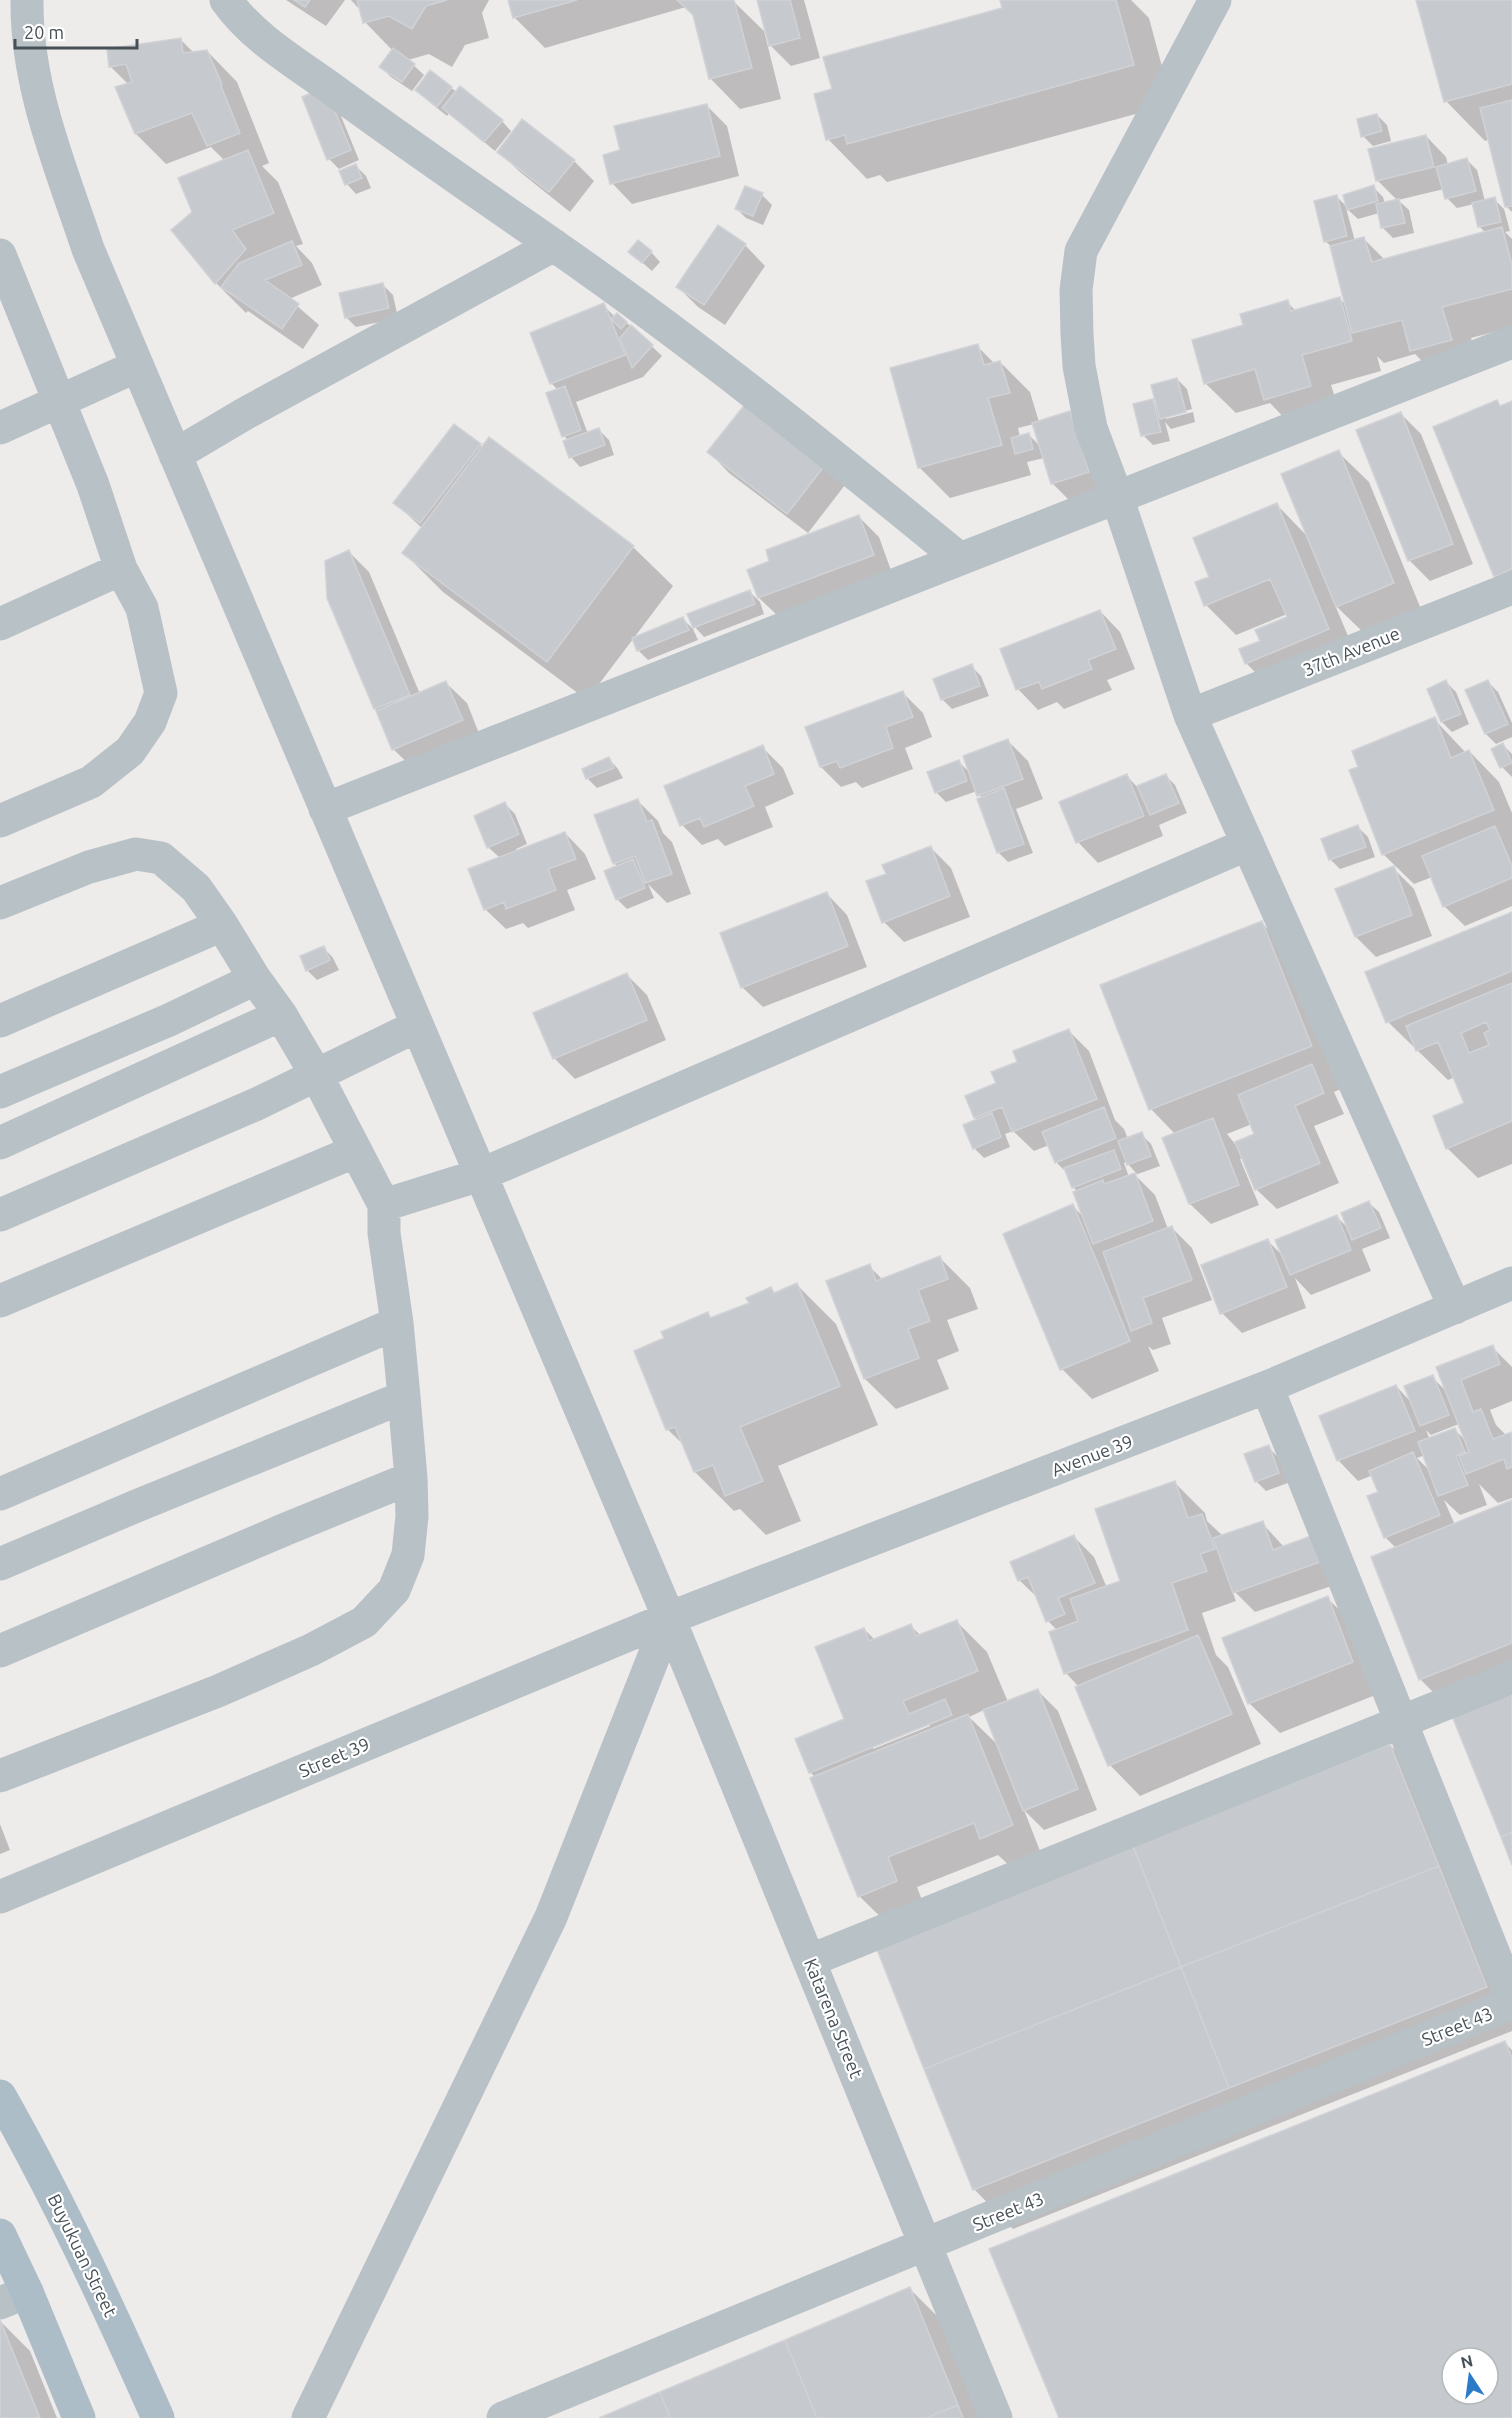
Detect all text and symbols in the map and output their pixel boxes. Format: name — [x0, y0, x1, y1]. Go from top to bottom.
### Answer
scale bar — [15, 12, 136, 50]
text: 20 m — [24, 22, 64, 42]
street label: 37th Avenue — [1300, 623, 1402, 679]
street label: Avenue 39 — [1049, 1430, 1135, 1480]
street label: Street 39 — [296, 1733, 372, 1781]
street label: Katarena Street — [801, 1955, 867, 2081]
street label: Street 43 — [1419, 2003, 1495, 2049]
street label: Street 43 — [970, 2188, 1046, 2234]
street label: Buyukuan Street — [45, 2190, 121, 2320]
north arrow — [1440, 2346, 1500, 2406]
text: N — [1459, 2351, 1474, 2371]

